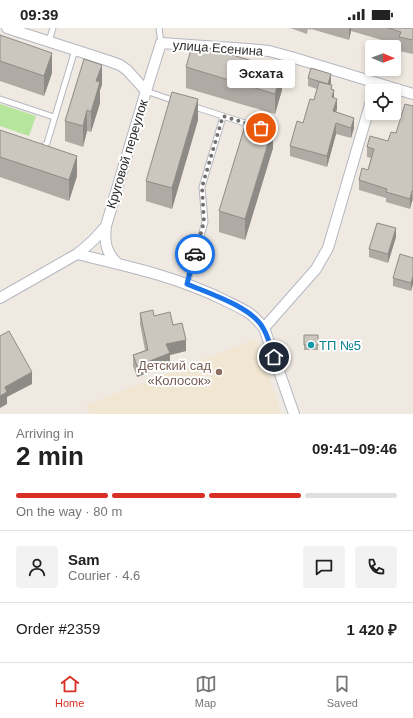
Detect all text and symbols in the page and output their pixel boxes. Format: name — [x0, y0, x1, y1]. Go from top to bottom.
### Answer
text: 09:39 — [20, 6, 58, 23]
street label: улица Есенина — [172, 37, 264, 59]
north arrow — [365, 40, 401, 76]
map controls — [365, 40, 401, 120]
callout: Эсхата — [227, 60, 295, 88]
text: Эсхата — [239, 66, 283, 81]
button: locate — [365, 84, 401, 120]
street label: Круговой переулок — [103, 97, 151, 210]
pin — [244, 111, 278, 145]
icon: bag — [250, 117, 272, 139]
courier — [175, 234, 215, 274]
icon: car — [184, 243, 206, 265]
place label: ТП №5 — [319, 338, 361, 353]
pin — [257, 340, 291, 374]
marker: ТП №5 — [306, 340, 316, 350]
icon: home — [263, 346, 285, 368]
place label: Детский сад «Колосок» — [138, 358, 211, 388]
marker: Детский сад «Колосок» — [214, 367, 224, 377]
text: Arriving in — [16, 426, 74, 441]
text: 09:41–09:46 — [312, 440, 397, 457]
text: 2 min — [16, 441, 84, 471]
text: On the way · 80 m — [16, 504, 122, 519]
button: person — [16, 546, 58, 588]
button: chat — [303, 546, 345, 588]
button: phone — [355, 546, 397, 588]
text: Sam — [68, 551, 100, 568]
text: Courier · 4.6 — [68, 568, 140, 583]
text: Order #2359 — [16, 620, 100, 637]
text: 1 420 ₽ — [347, 621, 397, 638]
tab: Home — [55, 673, 84, 709]
tab: Map — [195, 673, 217, 709]
tab: Saved — [327, 673, 358, 709]

